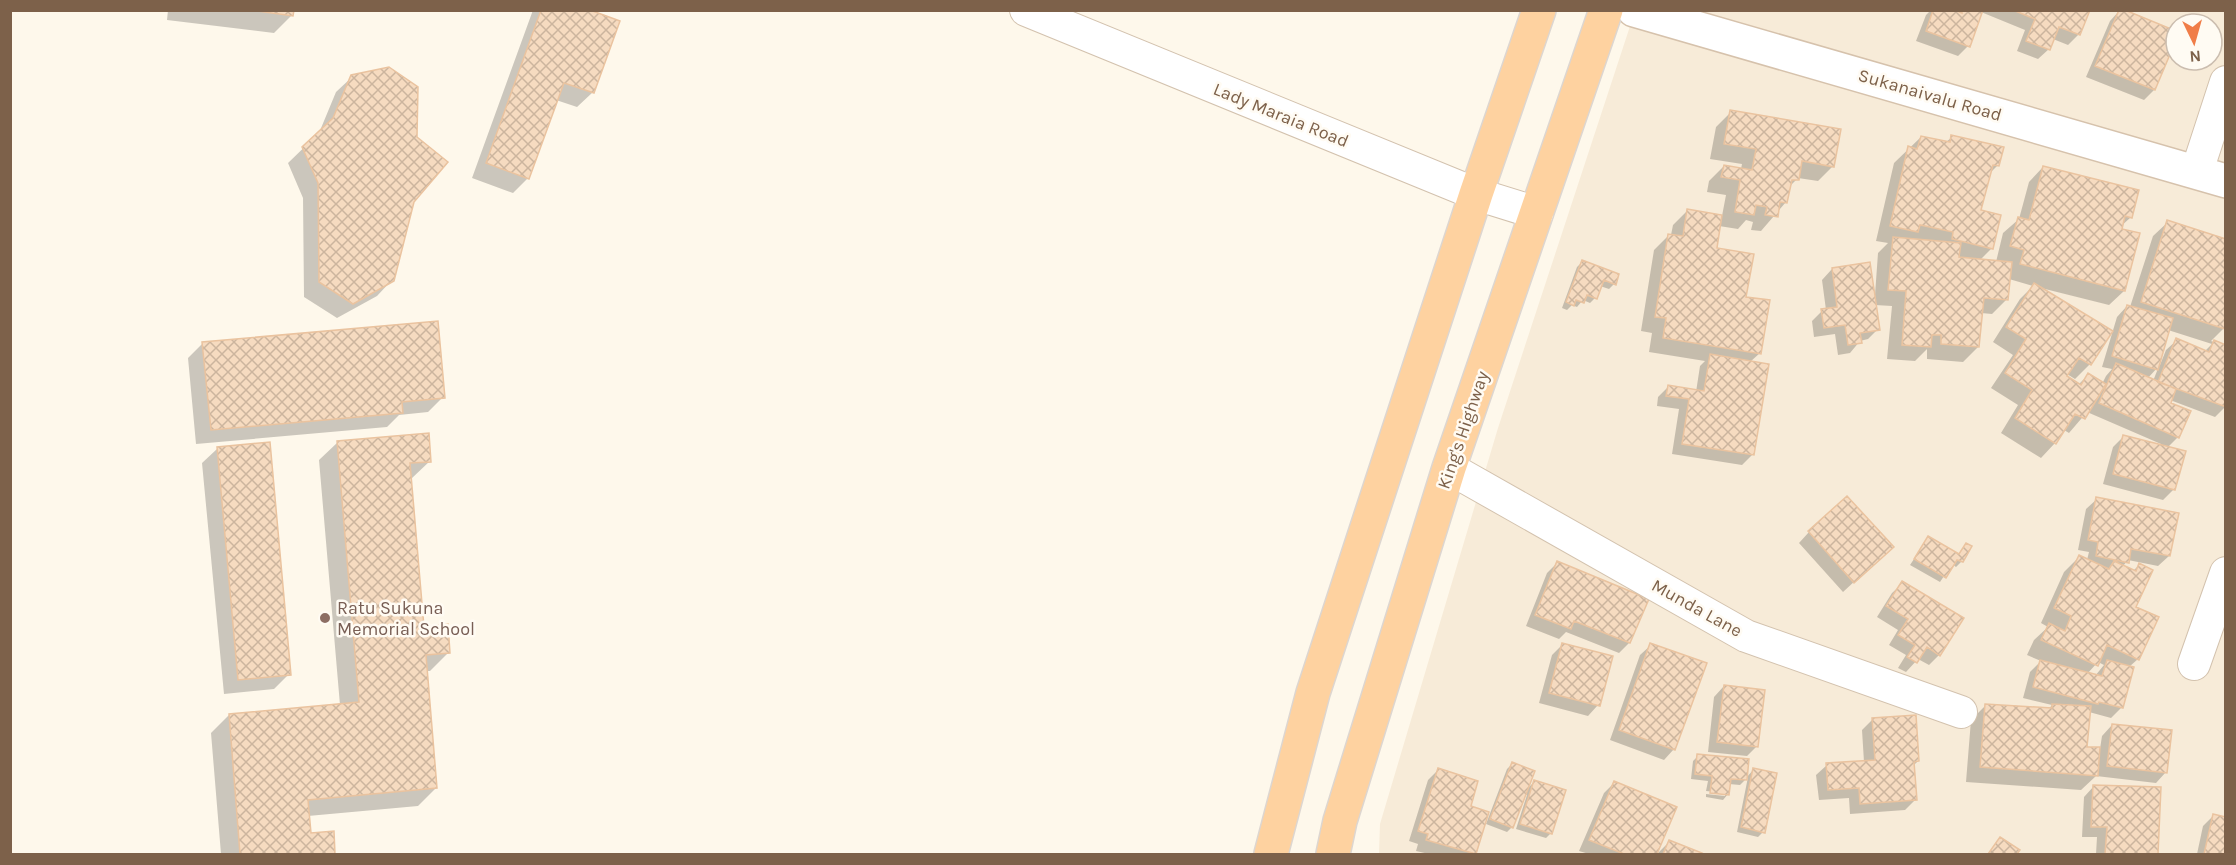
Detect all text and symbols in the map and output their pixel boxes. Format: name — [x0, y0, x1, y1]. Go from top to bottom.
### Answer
north arrow — [2164, 12, 2224, 72]
text: N — [2189, 46, 2202, 66]
street label: Sukanaivalu Road — [1856, 64, 2004, 126]
street label: Lady Maraia Road — [1210, 78, 1352, 152]
street label: King's Highway — [1433, 368, 1494, 492]
street label: Munda Lane — [1648, 574, 1746, 642]
place label: Ratu Sukuna Memorial School — [337, 597, 475, 640]
marker: Ratu Sukuna Memorial School — [318, 611, 332, 625]

